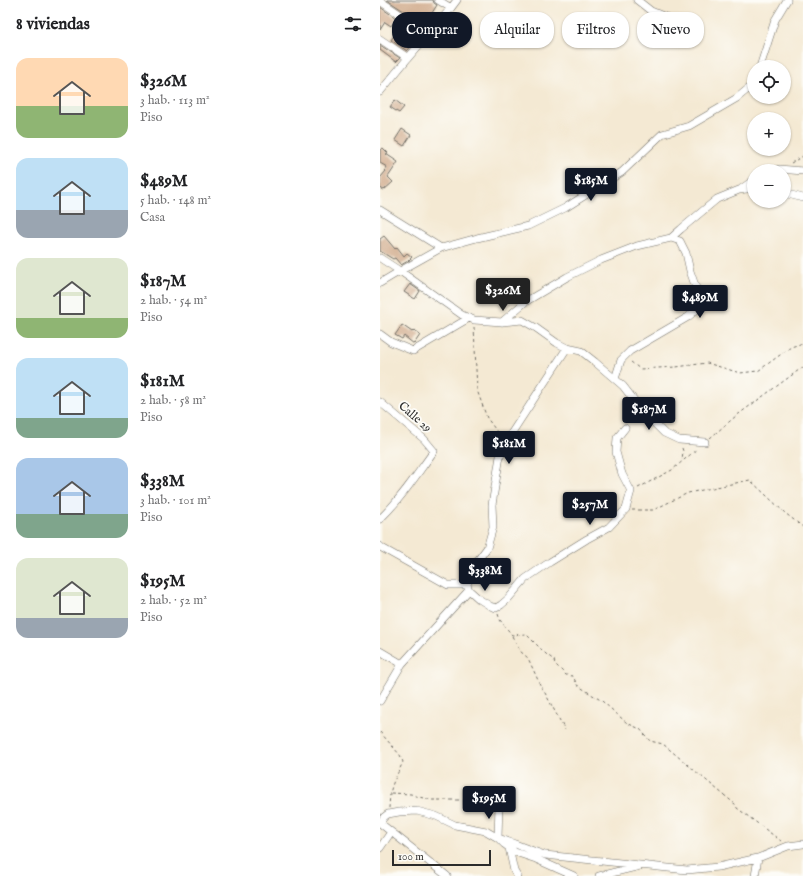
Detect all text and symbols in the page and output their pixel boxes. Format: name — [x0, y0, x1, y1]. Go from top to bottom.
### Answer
chip: Comprar — [392, 12, 472, 48]
chip: Alquilar — [480, 12, 554, 48]
chip: Filtros — [562, 12, 629, 48]
chip: Nuevo — [637, 12, 704, 48]
icon: filters — [342, 13, 364, 35]
text: 8 viviendas — [16, 14, 90, 35]
map controls — [747, 60, 791, 208]
button: locate — [747, 60, 791, 104]
text: $326M — [140, 71, 187, 92]
icon: home — [48, 74, 96, 122]
text: 3 hab. · 113 m² — [140, 92, 210, 109]
text: Piso — [140, 109, 163, 126]
button: + — [747, 112, 791, 156]
button: − — [747, 164, 791, 208]
pin: $185M — [563, 168, 619, 202]
text: $489M — [140, 171, 188, 192]
text: $185M — [574, 172, 608, 189]
icon: home — [48, 174, 96, 222]
text: 5 hab. · 148 m² — [140, 192, 211, 209]
text: Casa — [140, 209, 165, 226]
text: $187M — [140, 271, 186, 292]
icon: home — [48, 274, 96, 322]
pin: $326M — [475, 278, 531, 312]
text: $326M — [485, 282, 521, 299]
pin: $489M — [672, 285, 728, 319]
text: $489M — [682, 289, 718, 306]
text: 2 hab. · 54 m² — [140, 292, 207, 309]
text: Piso — [140, 309, 163, 326]
text: $181M — [140, 371, 185, 392]
icon: home — [48, 374, 96, 422]
text: 2 hab. · 58 m² — [140, 392, 206, 409]
pin: $187M — [621, 397, 677, 431]
street label: Calle 29 — [395, 398, 435, 436]
text: $187M — [631, 401, 667, 418]
text: Piso — [140, 409, 163, 426]
pin: $181M — [481, 431, 537, 465]
text: $181M — [492, 435, 526, 452]
text: $338M — [140, 471, 185, 492]
icon: home — [48, 474, 96, 522]
text: 3 hab. · 101 m² — [140, 492, 211, 509]
pin: $257M — [562, 492, 618, 526]
text: $257M — [572, 496, 608, 513]
text: Piso — [140, 509, 163, 526]
pin: $338M — [457, 558, 513, 592]
text: $338M — [468, 562, 502, 579]
text: $195M — [140, 571, 185, 592]
icon: home — [48, 574, 96, 622]
text: 2 hab. · 52 m² — [140, 592, 207, 609]
text: Piso — [140, 609, 163, 626]
pin: $195M — [461, 786, 517, 820]
text: $195M — [472, 790, 506, 807]
scale bar — [392, 848, 491, 867]
text: 100 m — [398, 850, 424, 864]

